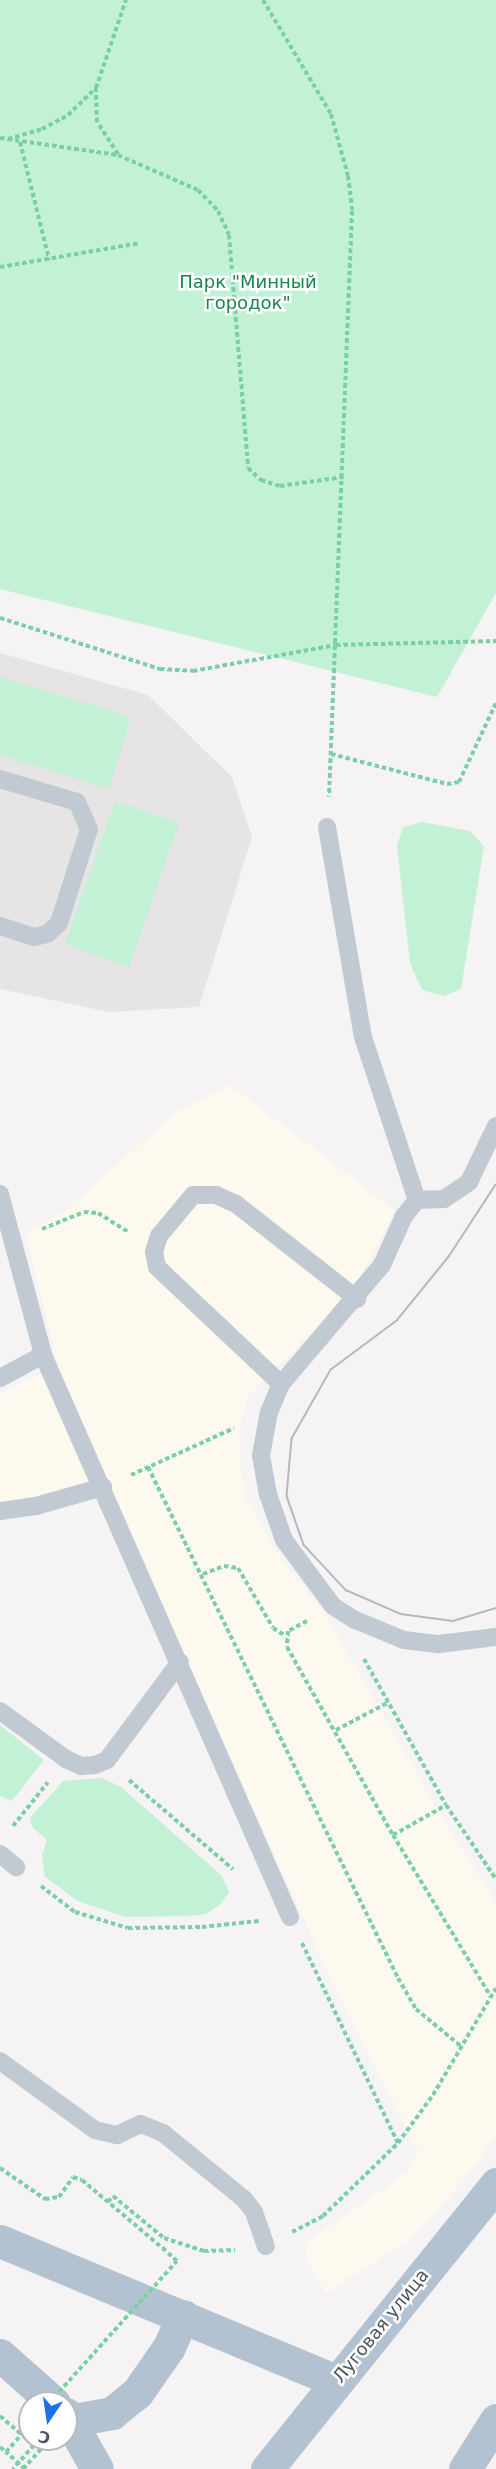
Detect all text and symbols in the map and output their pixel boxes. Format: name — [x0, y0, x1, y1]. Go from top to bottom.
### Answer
park label: Парк "Минный городок" — [179, 272, 317, 314]
street label: Луговая улица — [329, 2265, 433, 2387]
north arrow — [18, 2391, 78, 2451]
text: С — [36, 2426, 52, 2448]

